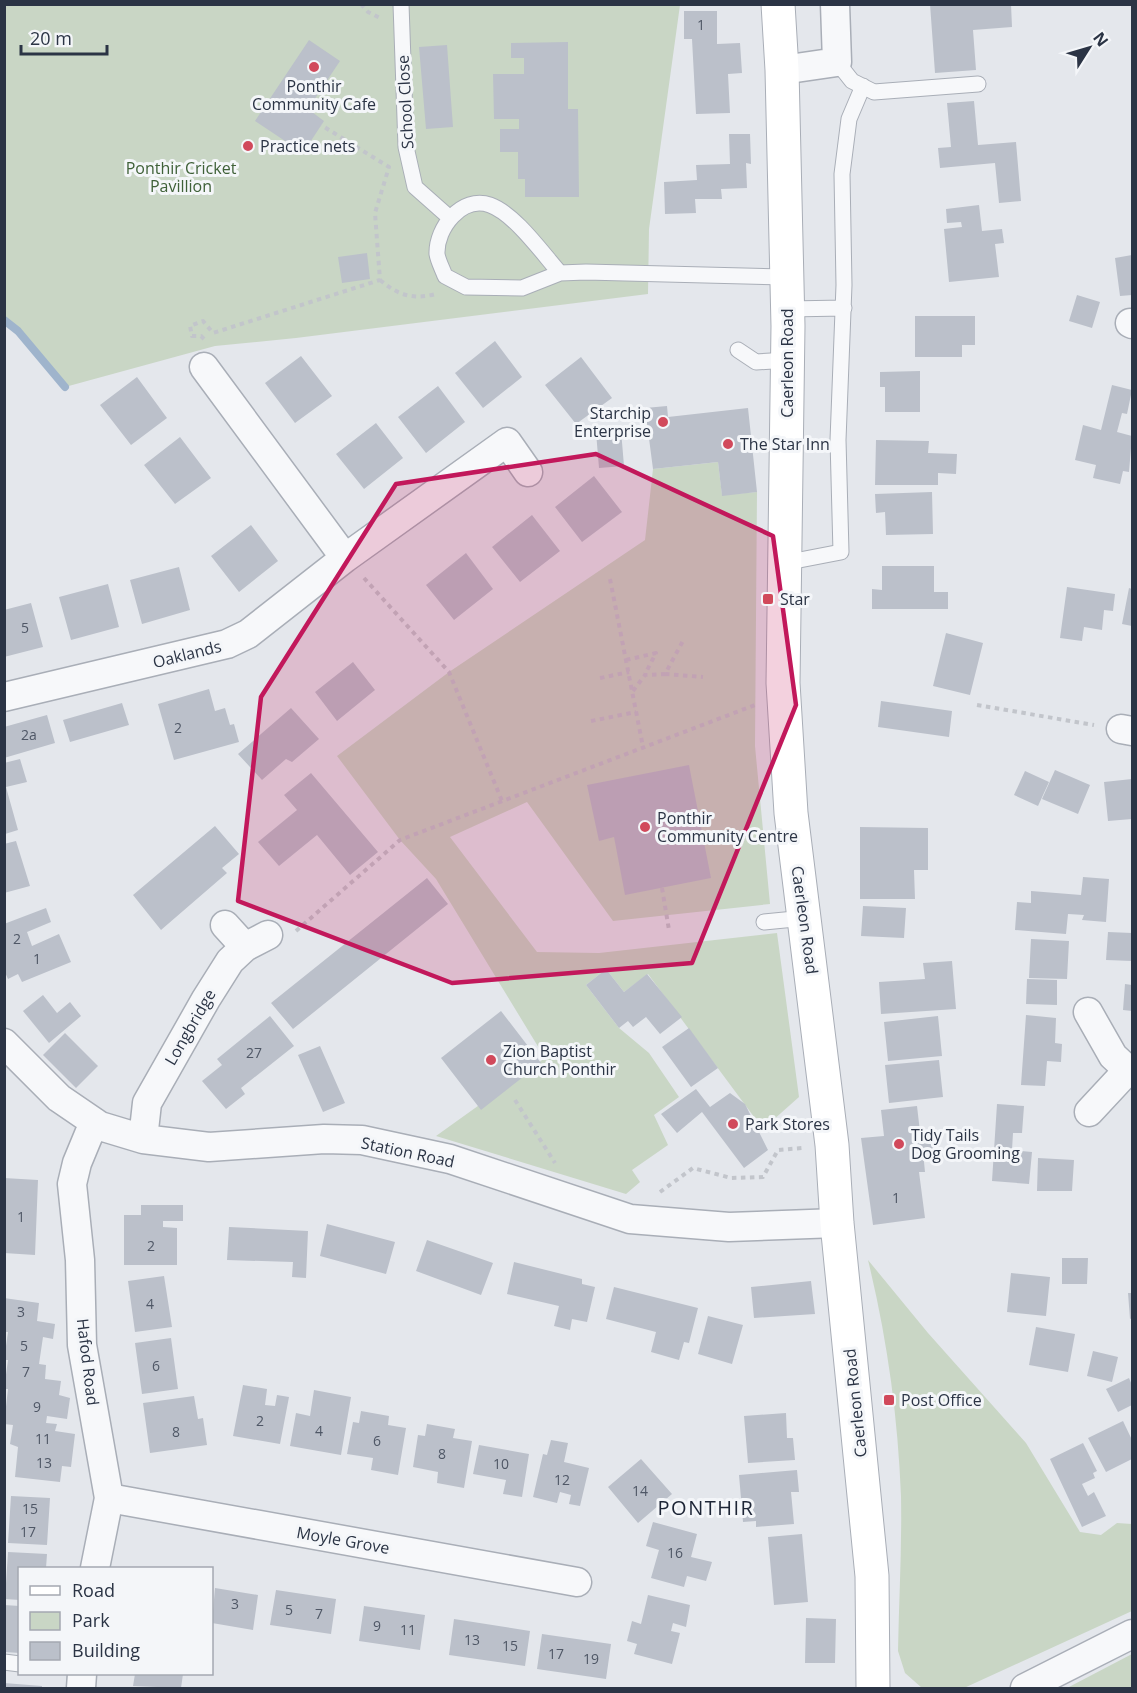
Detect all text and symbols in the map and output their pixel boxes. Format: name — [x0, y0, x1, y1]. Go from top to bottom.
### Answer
house number: 1 — [697, 15, 705, 34]
scale bar — [21, 18, 106, 56]
north arrow — [1059, 18, 1119, 78]
text: 20 m — [30, 26, 72, 50]
text: N — [1088, 27, 1114, 51]
street label: School Close — [392, 54, 418, 150]
marker: Ponthir Community Cafe — [307, 60, 321, 74]
place label: Ponthir Community Cafe — [252, 75, 376, 115]
place label: Practice nets — [260, 135, 355, 157]
marker: Practice nets — [241, 139, 255, 153]
park label: Ponthir Cricket Pavillion — [126, 157, 237, 197]
street label: Caerleon Road — [776, 308, 798, 418]
place label: Starchip Enterprise — [574, 402, 651, 442]
marker: Starchip Enterprise — [656, 415, 670, 429]
place label: The Star Inn — [740, 433, 830, 455]
marker: The Star Inn — [721, 437, 735, 451]
place label: Star — [780, 588, 810, 610]
marker: Star — [761, 592, 775, 606]
house number: 5 — [21, 618, 29, 637]
street label: Oaklands — [150, 635, 224, 673]
house number: 2 — [174, 718, 182, 737]
house number: 2a — [21, 725, 37, 744]
place label: Ponthir Community Centre — [657, 807, 798, 847]
marker: Ponthir Community Centre — [638, 820, 652, 834]
street label: Caerleon Road — [787, 864, 823, 976]
house number: 2 — [13, 929, 21, 948]
house number: 1 — [33, 949, 41, 968]
street label: Longbridge — [159, 985, 221, 1069]
place label: Zion Baptist Church Ponthir — [503, 1040, 616, 1080]
house number: 27 — [246, 1043, 262, 1062]
marker: Zion Baptist Church Ponthir — [484, 1053, 498, 1067]
place label: Park Stores — [745, 1113, 830, 1135]
marker: Park Stores — [726, 1117, 740, 1131]
place label: Tidy Tails Dog Grooming — [911, 1124, 1020, 1164]
street label: Station Road — [359, 1131, 457, 1173]
marker: Tidy Tails Dog Grooming — [892, 1137, 906, 1151]
house number: 1 — [892, 1188, 900, 1207]
house number: 1 — [17, 1207, 25, 1226]
house number: 2 — [147, 1236, 155, 1255]
house number: 4 — [146, 1294, 154, 1313]
house number: 3 — [17, 1302, 25, 1321]
street label: Hafod Road — [72, 1317, 104, 1407]
house number: 5 — [20, 1336, 28, 1355]
street label: Caerleon Road — [838, 1348, 872, 1458]
house number: 6 — [152, 1356, 160, 1375]
house number: 7 — [22, 1362, 30, 1381]
place label: Post Office — [901, 1389, 982, 1411]
marker: Post Office — [882, 1393, 896, 1407]
house number: 9 — [33, 1397, 41, 1416]
house number: 2 — [256, 1411, 264, 1430]
house number: 4 — [315, 1421, 323, 1440]
house number: 8 — [172, 1422, 180, 1441]
house number: 11 — [35, 1429, 51, 1448]
house number: 6 — [373, 1431, 381, 1450]
house number: 8 — [438, 1444, 446, 1463]
house number: 13 — [36, 1453, 52, 1472]
house number: 10 — [493, 1454, 509, 1473]
house number: 12 — [554, 1470, 570, 1489]
house number: 14 — [632, 1481, 648, 1500]
district label: PONTHIR — [658, 1494, 754, 1521]
house number: 15 — [22, 1499, 38, 1518]
street label: Moyle Grove — [295, 1521, 391, 1559]
house number: 17 — [20, 1522, 36, 1541]
house number: 16 — [667, 1543, 683, 1562]
legend — [18, 1567, 213, 1675]
text: Road — [72, 1578, 115, 1602]
house number: 3 — [231, 1594, 239, 1613]
house number: 5 — [285, 1600, 293, 1619]
house number: 7 — [315, 1604, 323, 1623]
text: Park — [72, 1608, 110, 1632]
house number: 9 — [373, 1616, 381, 1635]
house number: 11 — [400, 1620, 416, 1639]
house number: 13 — [464, 1630, 480, 1649]
house number: 15 — [502, 1636, 518, 1655]
text: Building — [72, 1638, 140, 1662]
house number: 17 — [548, 1644, 564, 1663]
house number: 19 — [583, 1649, 599, 1668]

